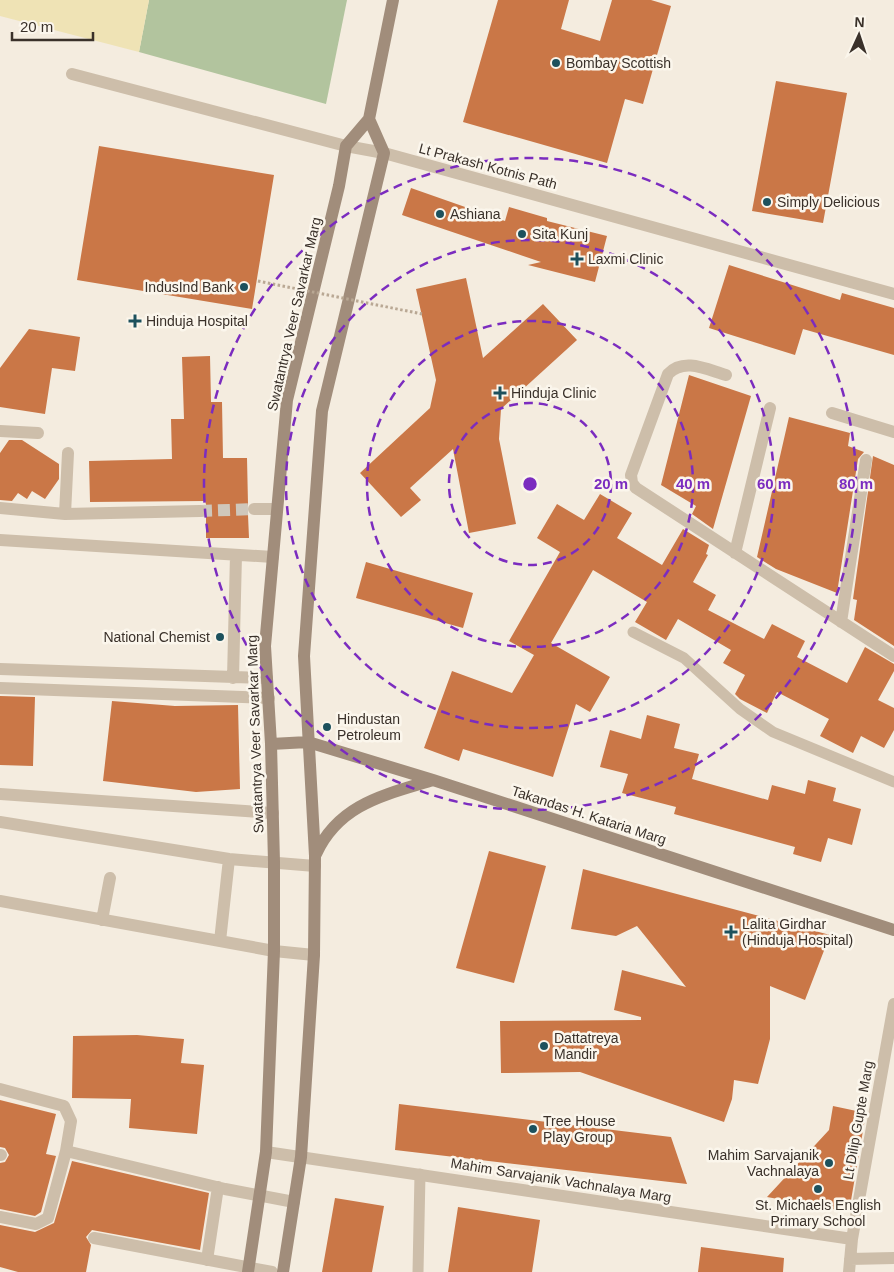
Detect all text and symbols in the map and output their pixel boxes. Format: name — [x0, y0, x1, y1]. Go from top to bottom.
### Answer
scale bar — [12, 10, 94, 42]
north arrow — [834, 10, 884, 60]
text: N — [854, 14, 865, 30]
text: 20 m — [20, 18, 53, 35]
place label: Bombay Scottish — [566, 55, 671, 71]
marker: Bombay Scottish — [550, 57, 562, 69]
street label: Lt Prakash Kotnis Path — [417, 140, 559, 192]
place label: Simply Delicious — [777, 194, 880, 210]
marker: Simply Delicious — [761, 196, 773, 208]
place label: Ashiana — [450, 206, 501, 222]
marker: Ashiana — [434, 208, 446, 220]
street label: Swatantrya Veer Savarkar Marg — [264, 216, 324, 412]
place label: Sita Kunj — [532, 226, 588, 242]
marker: Sita Kunj — [516, 228, 528, 240]
place label: Laxmi Clinic — [588, 251, 663, 267]
marker: Laxmi Clinic — [570, 252, 584, 266]
place label: IndusInd Bank — [144, 279, 235, 295]
marker: IndusInd Bank — [238, 281, 250, 293]
place label: Hinduja Hospital — [146, 313, 248, 329]
marker: Hinduja Hospital — [128, 314, 142, 328]
place label: Hinduja Clinic — [511, 385, 597, 401]
marker: Hinduja Clinic — [493, 386, 507, 400]
centre of rings — [521, 475, 539, 493]
text: 20 m — [594, 475, 628, 492]
text: 40 m — [676, 475, 710, 492]
text: 60 m — [757, 475, 791, 492]
text: 80 m — [839, 475, 873, 492]
place label: National Chemist — [103, 629, 210, 645]
marker: National Chemist — [214, 631, 226, 643]
street label: Swatantrya Veer Savarkar Marg — [244, 635, 266, 833]
place label: Hindustan Petroleum — [337, 711, 401, 743]
marker: Hindustan Petroleum — [321, 721, 333, 733]
street label: Takandas H. Kataria Marg — [510, 782, 668, 848]
place label: Lalita Girdhar (Hinduja Hospital) — [742, 916, 853, 948]
marker: Lalita Girdhar (Hinduja Hospital) — [724, 925, 738, 939]
place label: Dattatreya Mandir — [554, 1030, 619, 1062]
marker: Dattatreya Mandir — [538, 1040, 550, 1052]
street label: Lt Dilip Gupte Marg — [840, 1059, 876, 1181]
place label: Tree House Play Group — [543, 1113, 616, 1145]
marker: Tree House Play Group — [527, 1123, 539, 1135]
place label: Mahim Sarvajanik Vachnalaya — [708, 1147, 820, 1179]
street label: Mahim Sarvajanik Vachnalaya Marg — [450, 1155, 672, 1205]
marker: Mahim Sarvajanik Vachnalaya — [823, 1157, 835, 1169]
marker: St. Michaels English Primary School — [812, 1183, 824, 1195]
place label: St. Michaels English Primary School — [755, 1197, 881, 1229]

